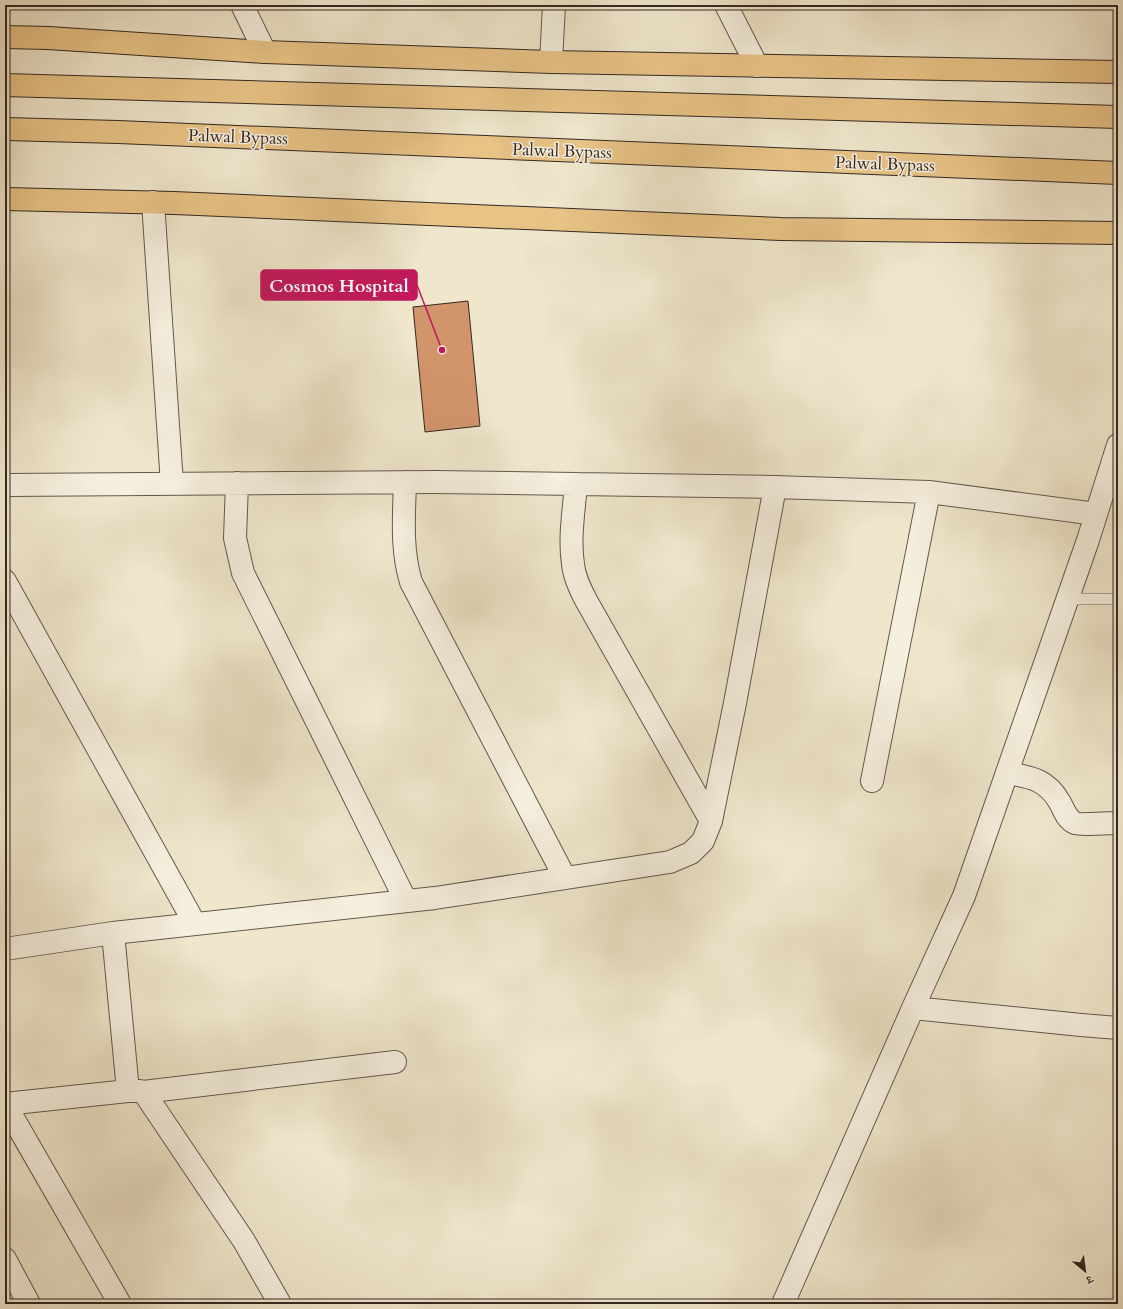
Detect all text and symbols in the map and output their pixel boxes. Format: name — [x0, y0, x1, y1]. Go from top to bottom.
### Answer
street label: Palwal Bypass — [188, 124, 289, 150]
street label: Palwal Bypass — [512, 138, 613, 164]
street label: Palwal Bypass — [835, 151, 936, 177]
callout: Cosmos Hospital — [261, 270, 417, 300]
text: Cosmos Hospital — [269, 274, 409, 299]
north arrow — [1065, 1251, 1105, 1291]
text: उ — [1082, 1271, 1097, 1288]

